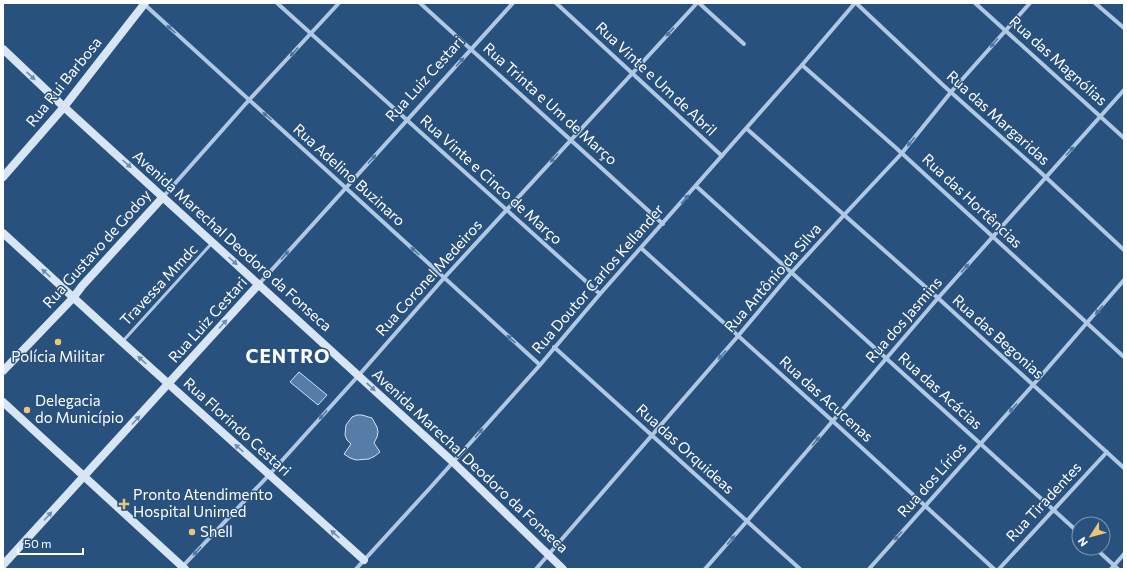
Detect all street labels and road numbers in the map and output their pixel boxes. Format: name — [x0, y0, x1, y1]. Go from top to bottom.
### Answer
street label: Rua das Magnólias — [1006, 12, 1111, 109]
street label: Rua Vinte e Um de Abril — [593, 18, 721, 139]
street label: Rua Luiz Cestari — [381, 32, 467, 125]
street label: Rua Rui Barbosa — [22, 33, 105, 130]
street label: Rua Trinta e Um de Março — [480, 38, 621, 168]
street label: Rua das Margaridas — [943, 66, 1054, 168]
street label: Rua Vinte e Cinco de Março — [417, 111, 566, 248]
street label: Rua Adelino Buzinaro — [290, 119, 409, 229]
street label: Avenida Marechal Deodoro da Fonseca — [129, 146, 336, 334]
street label: Rua das Hortências — [919, 149, 1026, 251]
street label: Rua Gustavo de Godoy — [38, 185, 154, 311]
street label: Rua Doutor Carlos Kellander — [528, 200, 667, 357]
street label: Rua Coronel Medeiros — [371, 215, 485, 339]
street label: Rua Antônio da Silva — [720, 219, 824, 336]
street label: Travessa Mmdc — [116, 240, 201, 329]
street label: Rua Luiz Cestari — [164, 273, 250, 366]
street label: Rua dos Jasmins — [861, 273, 945, 366]
street label: Rua das Begonias — [949, 290, 1048, 382]
street label: Rua das Acácias — [895, 348, 986, 433]
street label: Rua das Acucenas — [776, 352, 877, 445]
street label: Avenida Marechal Deodoro da Fonseca — [369, 365, 572, 556]
street label: Rua Florindo Cestari — [180, 373, 295, 479]
street label: Rua das Orquideas — [633, 400, 738, 497]
street label: Rua dos Lírios — [893, 438, 970, 520]
street label: Rua Tiradentes — [1002, 458, 1085, 545]

